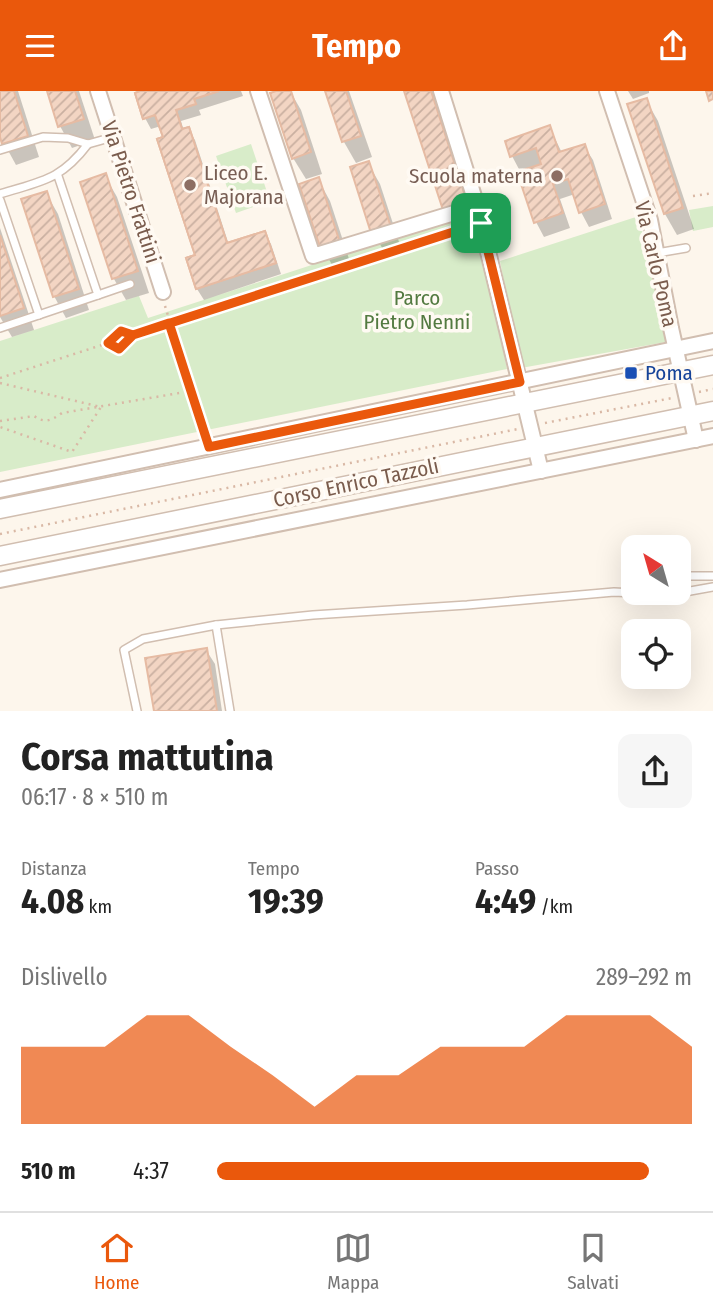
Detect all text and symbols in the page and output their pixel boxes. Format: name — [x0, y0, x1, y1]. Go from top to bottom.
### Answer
icon: menu — [21, 27, 59, 65]
text: Tempo — [312, 27, 401, 65]
icon: share — [654, 27, 692, 65]
street label: Via Pietro Frattini — [96, 117, 166, 267]
place label: Liceo E. Majorana — [204, 160, 284, 210]
place label: Scuola materna — [409, 163, 543, 189]
marker: Scuola materna — [549, 168, 565, 184]
marker: Liceo E. Majorana — [182, 177, 198, 193]
pin — [451, 193, 511, 253]
street label: Via Carlo Poma — [629, 198, 683, 330]
icon: arrive — [462, 204, 500, 242]
park label: Parco Pietro Nenni — [364, 285, 470, 335]
place label: Poma — [645, 360, 693, 386]
marker: Poma — [623, 365, 639, 381]
street label: Corso Enrico Tazzoli — [271, 453, 441, 513]
north arrow — [621, 535, 691, 605]
map controls — [621, 535, 691, 689]
button: locate — [621, 619, 691, 689]
text: Corsa mattutina — [21, 734, 274, 780]
button: share — [618, 734, 692, 808]
text: 06:17 · 8 × 510 m — [21, 783, 169, 811]
text: Distanza — [21, 857, 87, 880]
text: Tempo — [248, 857, 300, 880]
text: Passo — [475, 857, 519, 880]
text: 4.08 — [21, 880, 84, 922]
text: 19:39 — [248, 880, 324, 922]
text: 4:49 — [475, 880, 536, 922]
text: km — [84, 895, 112, 918]
text: /km — [536, 895, 573, 918]
text: Dislivello — [21, 963, 107, 991]
text: 289–292 m — [596, 963, 692, 991]
text: 510 m — [21, 1157, 76, 1185]
text: 4:37 — [133, 1157, 169, 1185]
tab: Home — [94, 1229, 139, 1294]
tab: Mappa — [327, 1229, 379, 1294]
tab: Salvati — [567, 1229, 619, 1294]

